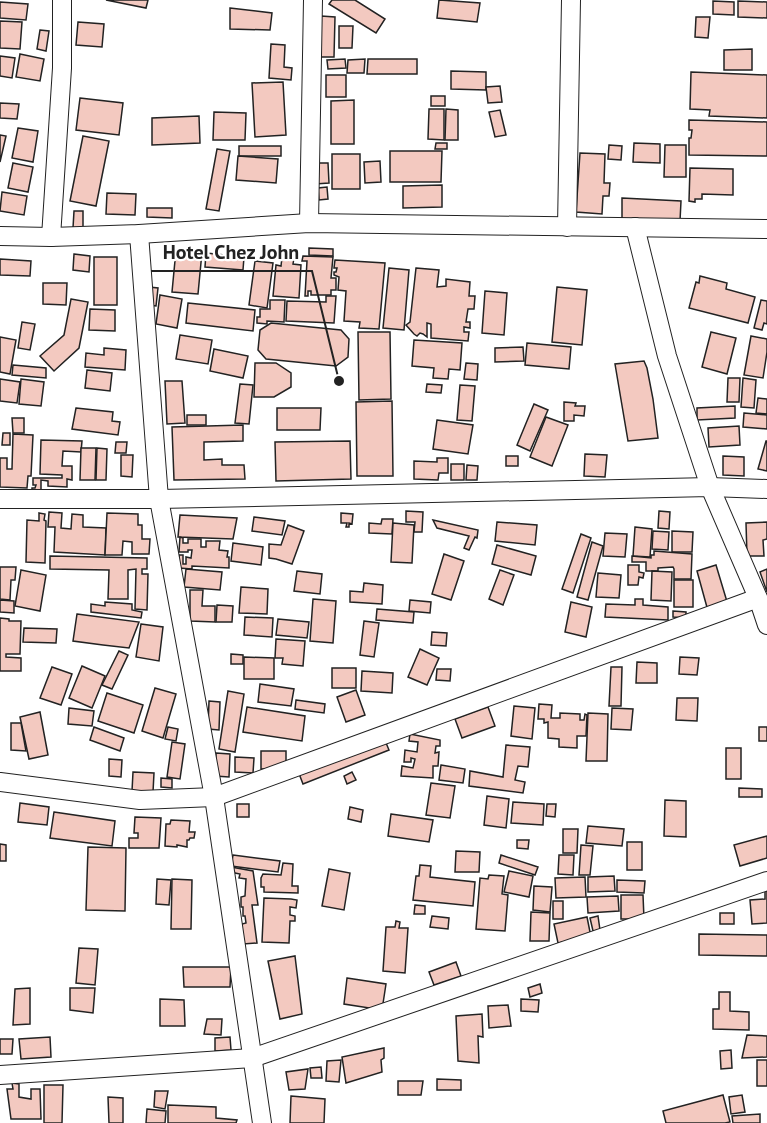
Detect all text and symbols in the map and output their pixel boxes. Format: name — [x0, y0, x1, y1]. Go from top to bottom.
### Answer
callout: Hotel Chez John — [151, 233, 312, 271]
text: Hotel Chez John — [163, 239, 299, 265]

